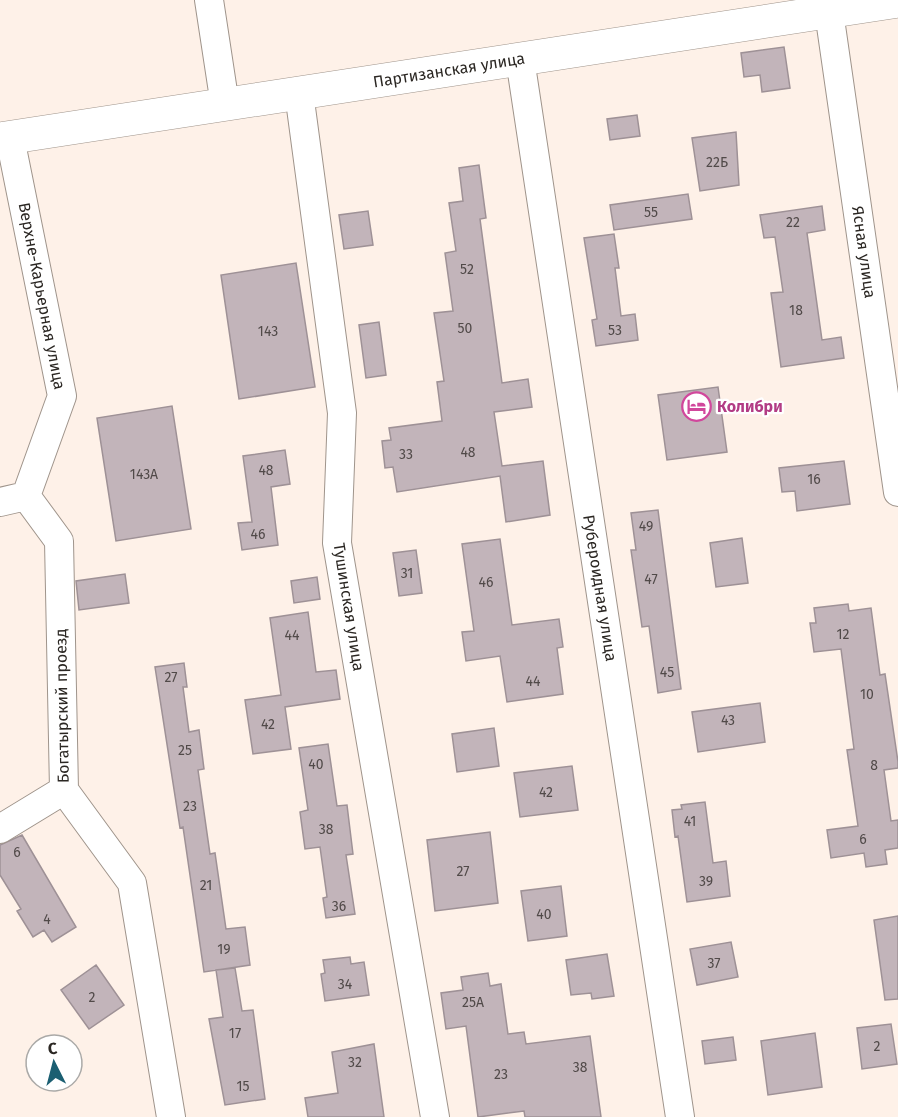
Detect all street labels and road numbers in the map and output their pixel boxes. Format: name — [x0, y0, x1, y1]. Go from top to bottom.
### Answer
street label: Партизанская улица — [372, 49, 526, 91]
street label: Верхне-Карьерная улица — [15, 201, 69, 391]
street label: Ясная улица — [848, 205, 880, 299]
street label: Рубероидная улица — [579, 513, 621, 663]
street label: Тушинская улица — [329, 542, 369, 672]
street label: Богатырский проезд — [51, 629, 73, 783]

